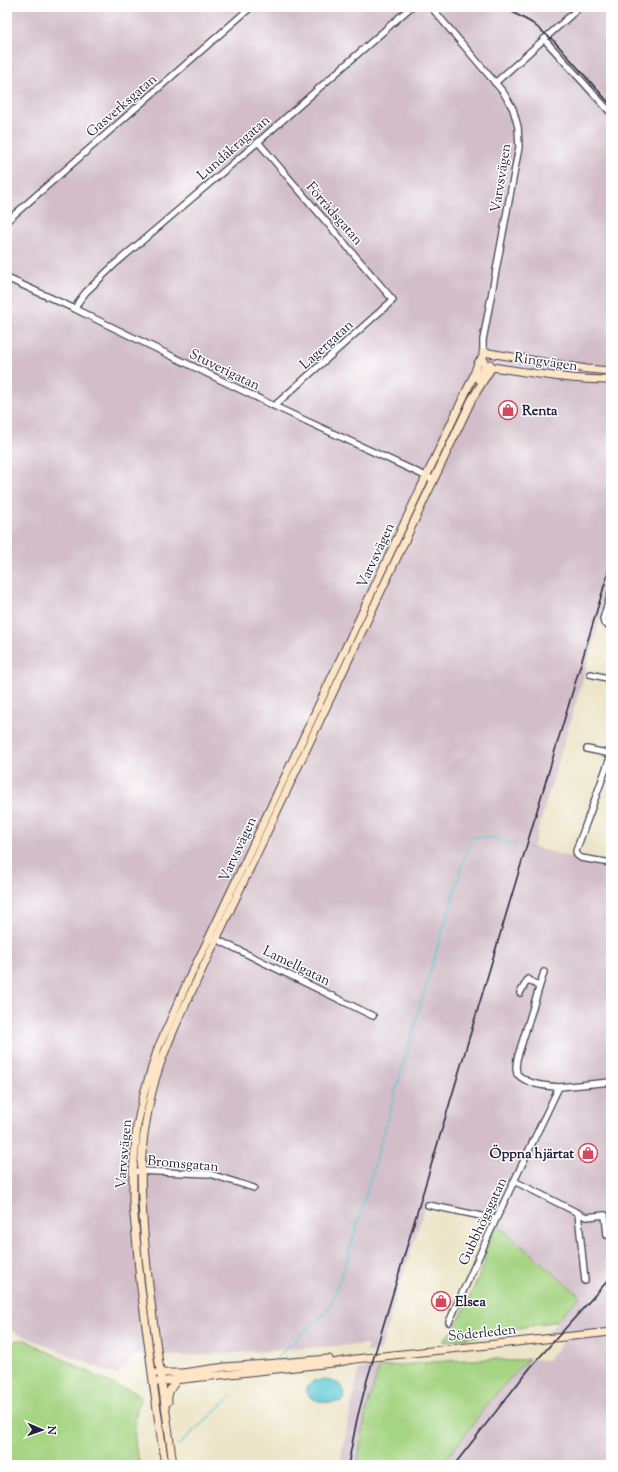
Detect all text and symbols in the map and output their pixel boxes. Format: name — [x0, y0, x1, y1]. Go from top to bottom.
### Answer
street label: Gasverksgatan — [83, 70, 162, 143]
street label: Lundåkragatan — [194, 111, 275, 186]
street label: Varvsvägen — [487, 142, 517, 214]
street label: Förrådsgatan — [300, 178, 367, 250]
street label: Lagergatan — [296, 316, 359, 375]
street label: Stuverigatan — [185, 345, 263, 397]
street label: Ringvägen — [513, 349, 579, 377]
shop icon: Renta — [497, 399, 519, 421]
place label: Renta — [522, 402, 558, 422]
street label: Varvsvägen — [353, 520, 401, 592]
street label: Varvsvägen — [215, 814, 263, 886]
street label: Lamellgatan — [259, 942, 333, 992]
street label: Varvsvägen — [112, 1118, 138, 1190]
shop icon: Öppna hjärtat — [577, 1142, 599, 1164]
place label: Öppna hjärtat — [490, 1144, 574, 1165]
street label: Bromsgatan — [146, 1152, 219, 1178]
street label: Gubbhögsgatan — [455, 1174, 513, 1269]
shop icon: Elsea — [430, 1290, 452, 1312]
place label: Elsea — [455, 1293, 486, 1313]
street label: Söderleden — [447, 1320, 517, 1348]
north arrow — [22, 1410, 62, 1450]
text: N — [43, 1425, 59, 1435]

